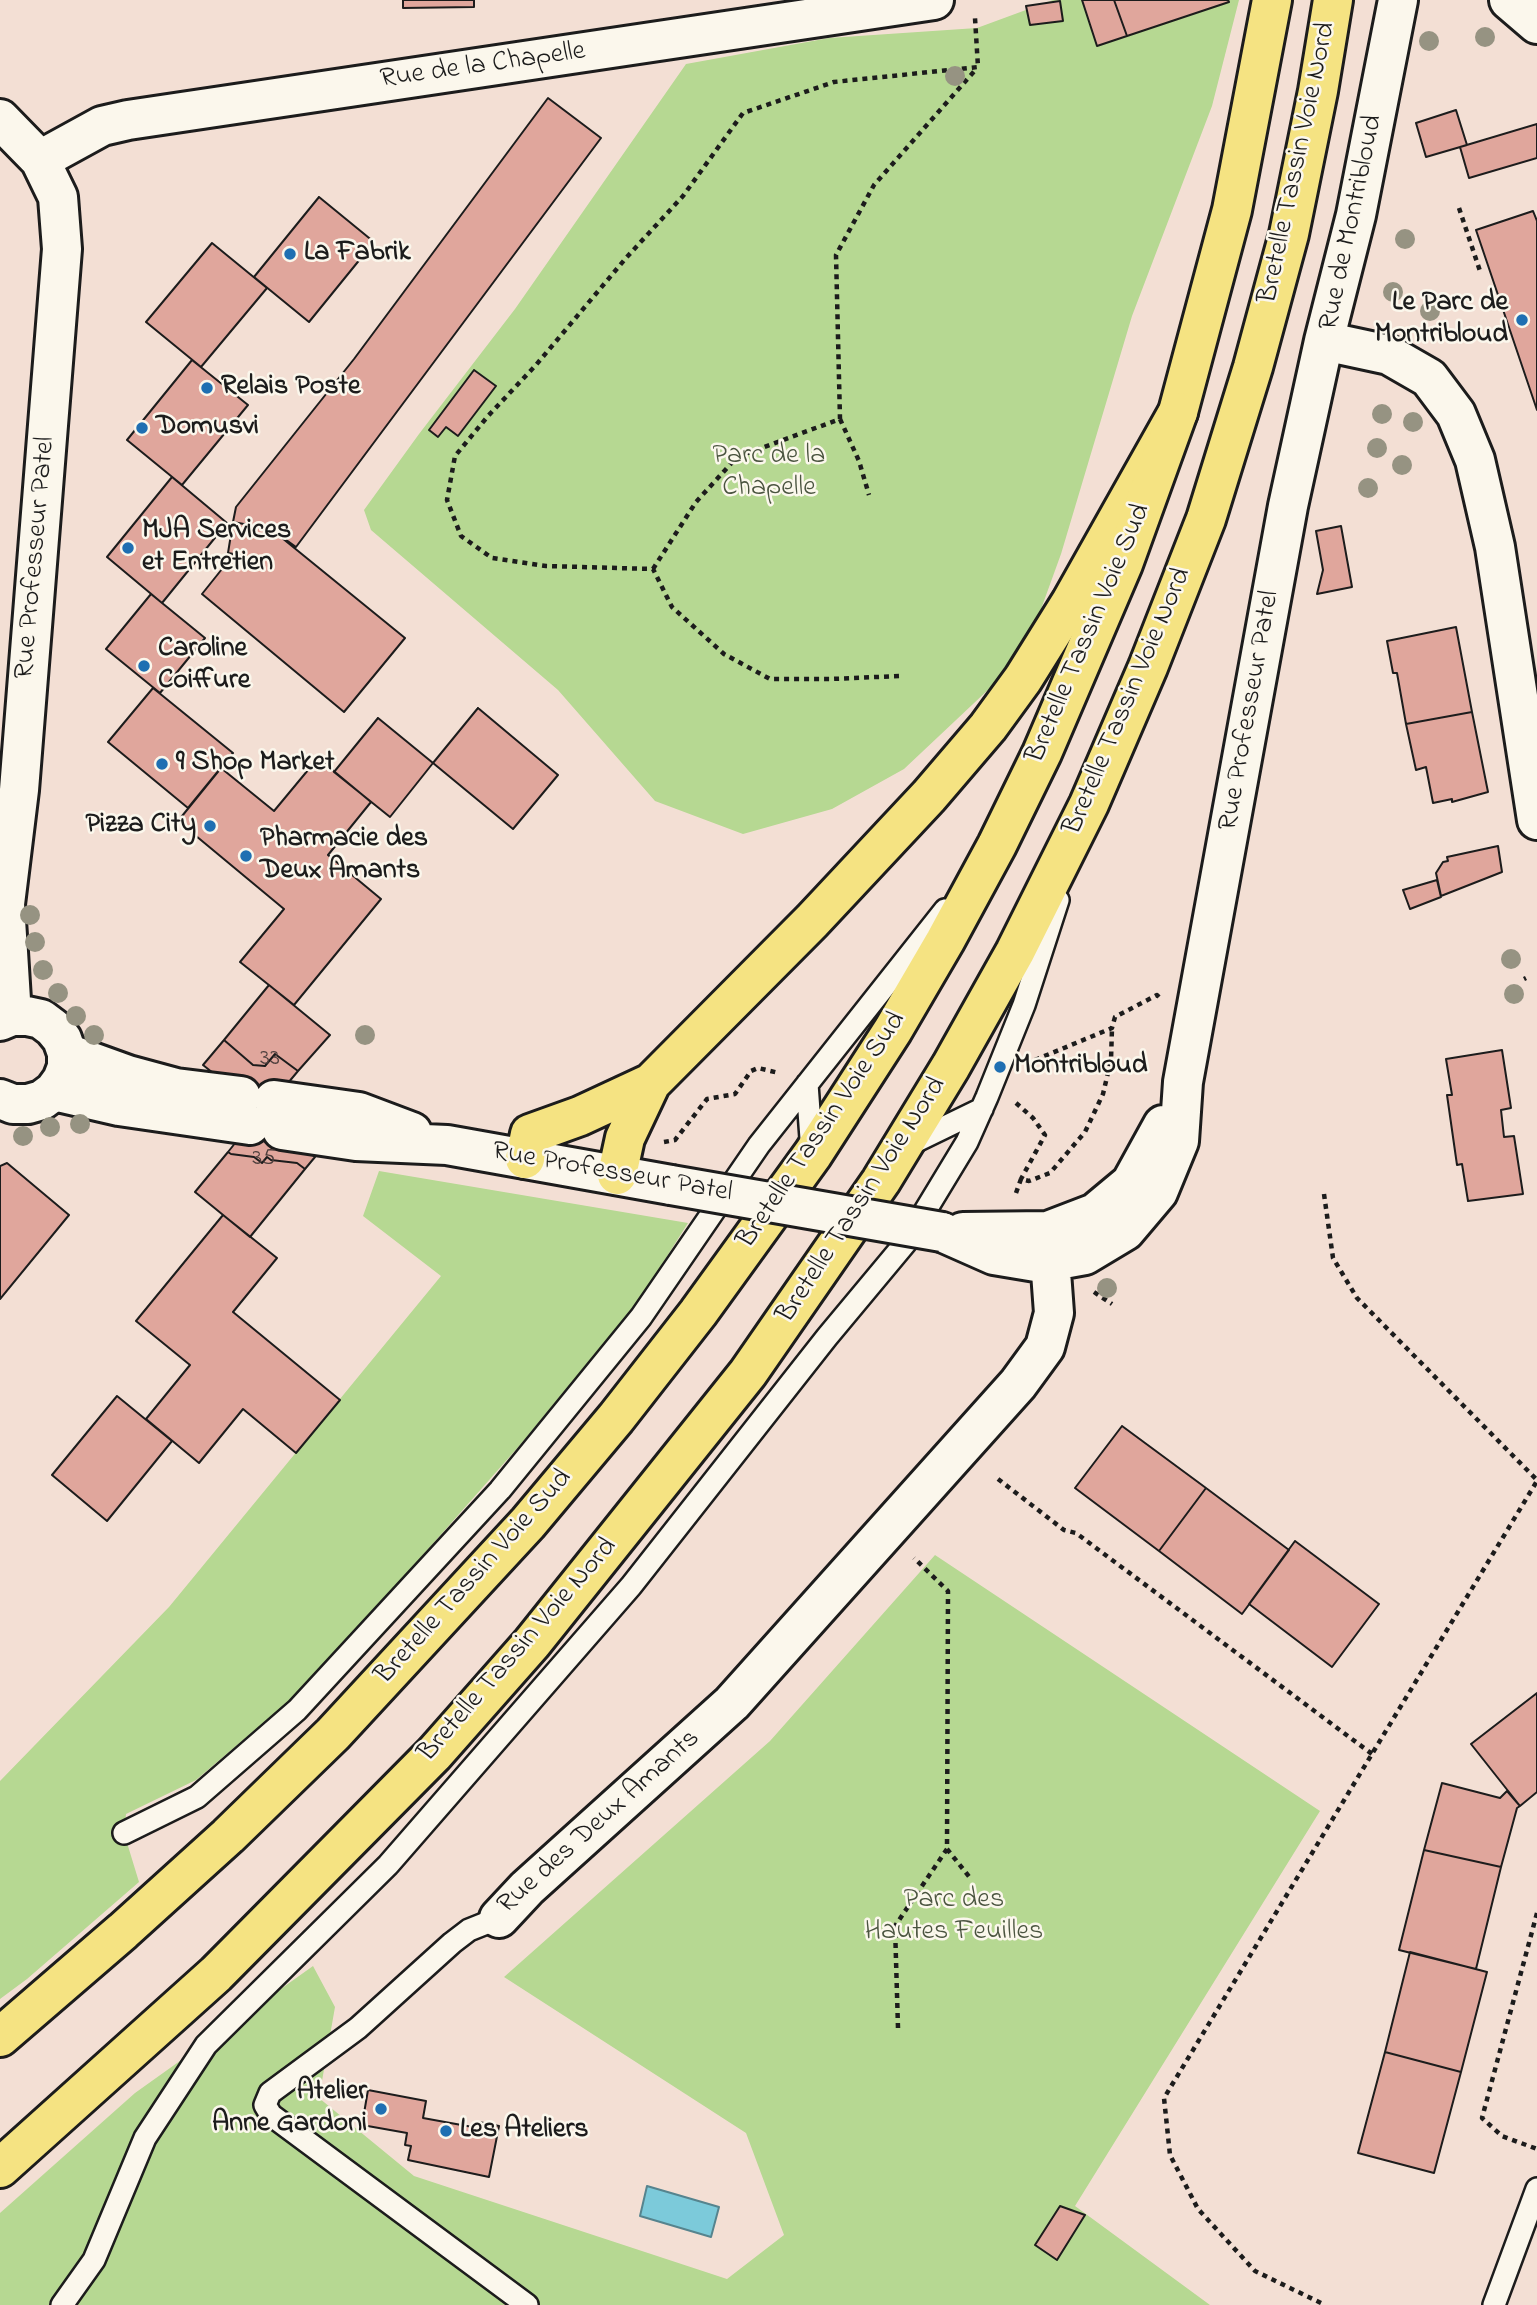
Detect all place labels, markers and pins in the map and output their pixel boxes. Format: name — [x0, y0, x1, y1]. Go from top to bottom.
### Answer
place label: La Fabrik — [304, 237, 411, 271]
marker: La Fabrik — [282, 246, 298, 262]
place label: Le Parc de Montribloud — [1375, 287, 1508, 353]
marker: Le Parc de Montribloud — [1514, 312, 1530, 328]
place label: Relais Poste — [221, 371, 360, 405]
marker: Relais Poste — [199, 380, 215, 396]
place label: Domusvi — [156, 411, 259, 445]
marker: Domusvi — [134, 420, 150, 436]
place label: MJA Services et Entretien — [142, 515, 291, 581]
marker: MJA Services et Entretien — [120, 540, 136, 556]
place label: Caroline Coiffure — [158, 633, 250, 699]
marker: Caroline Coiffure — [136, 658, 152, 674]
place label: 9 Shop Market — [176, 747, 335, 781]
marker: 9 Shop Market — [154, 756, 170, 772]
place label: Pizza City — [85, 809, 196, 843]
marker: Pizza City — [202, 818, 218, 834]
place label: Pharmacie des Deux Amants — [260, 823, 428, 889]
marker: Pharmacie des Deux Amants — [238, 848, 254, 864]
place label: Montribloud — [1014, 1050, 1147, 1084]
marker: Montribloud — [992, 1059, 1008, 1075]
place label: Atelier Anne Gardoni — [212, 2076, 367, 2142]
marker: Atelier Anne Gardoni — [373, 2101, 389, 2117]
place label: Les Ateliers — [460, 2114, 589, 2148]
marker: Les Ateliers — [438, 2123, 454, 2139]

